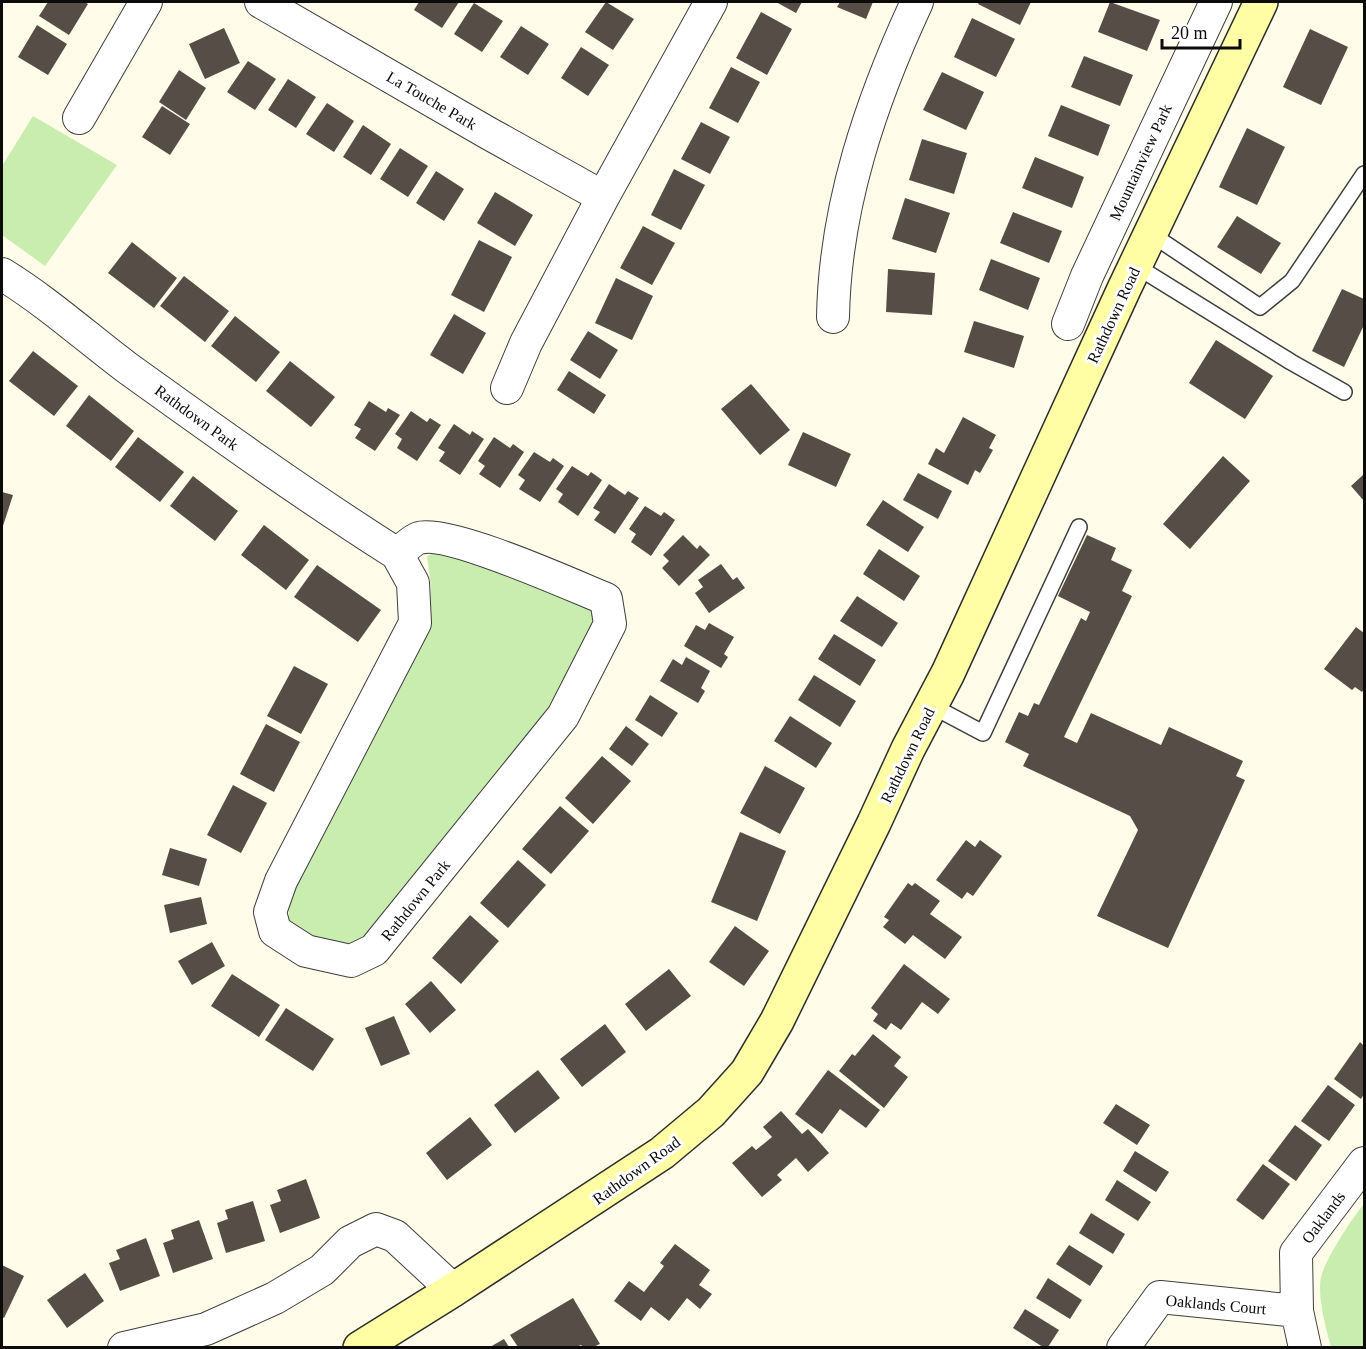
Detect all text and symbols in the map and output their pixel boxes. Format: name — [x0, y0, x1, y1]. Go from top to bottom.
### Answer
scale bar — [1162, 12, 1240, 50]
text: 20 m — [1171, 23, 1208, 43]
street label: La Touche Park — [384, 68, 480, 133]
street label: Mountainview Park — [1106, 101, 1175, 223]
street label: Rathdown Road — [1084, 265, 1143, 366]
street label: Rathdown Park — [152, 381, 242, 453]
street label: Rathdown Road — [877, 705, 938, 805]
street label: Rathdown Park — [378, 856, 453, 944]
street label: Rathdown Road — [589, 1133, 683, 1208]
street label: Oaklands — [1298, 1188, 1348, 1247]
street label: Oaklands Court — [1165, 1292, 1267, 1317]

